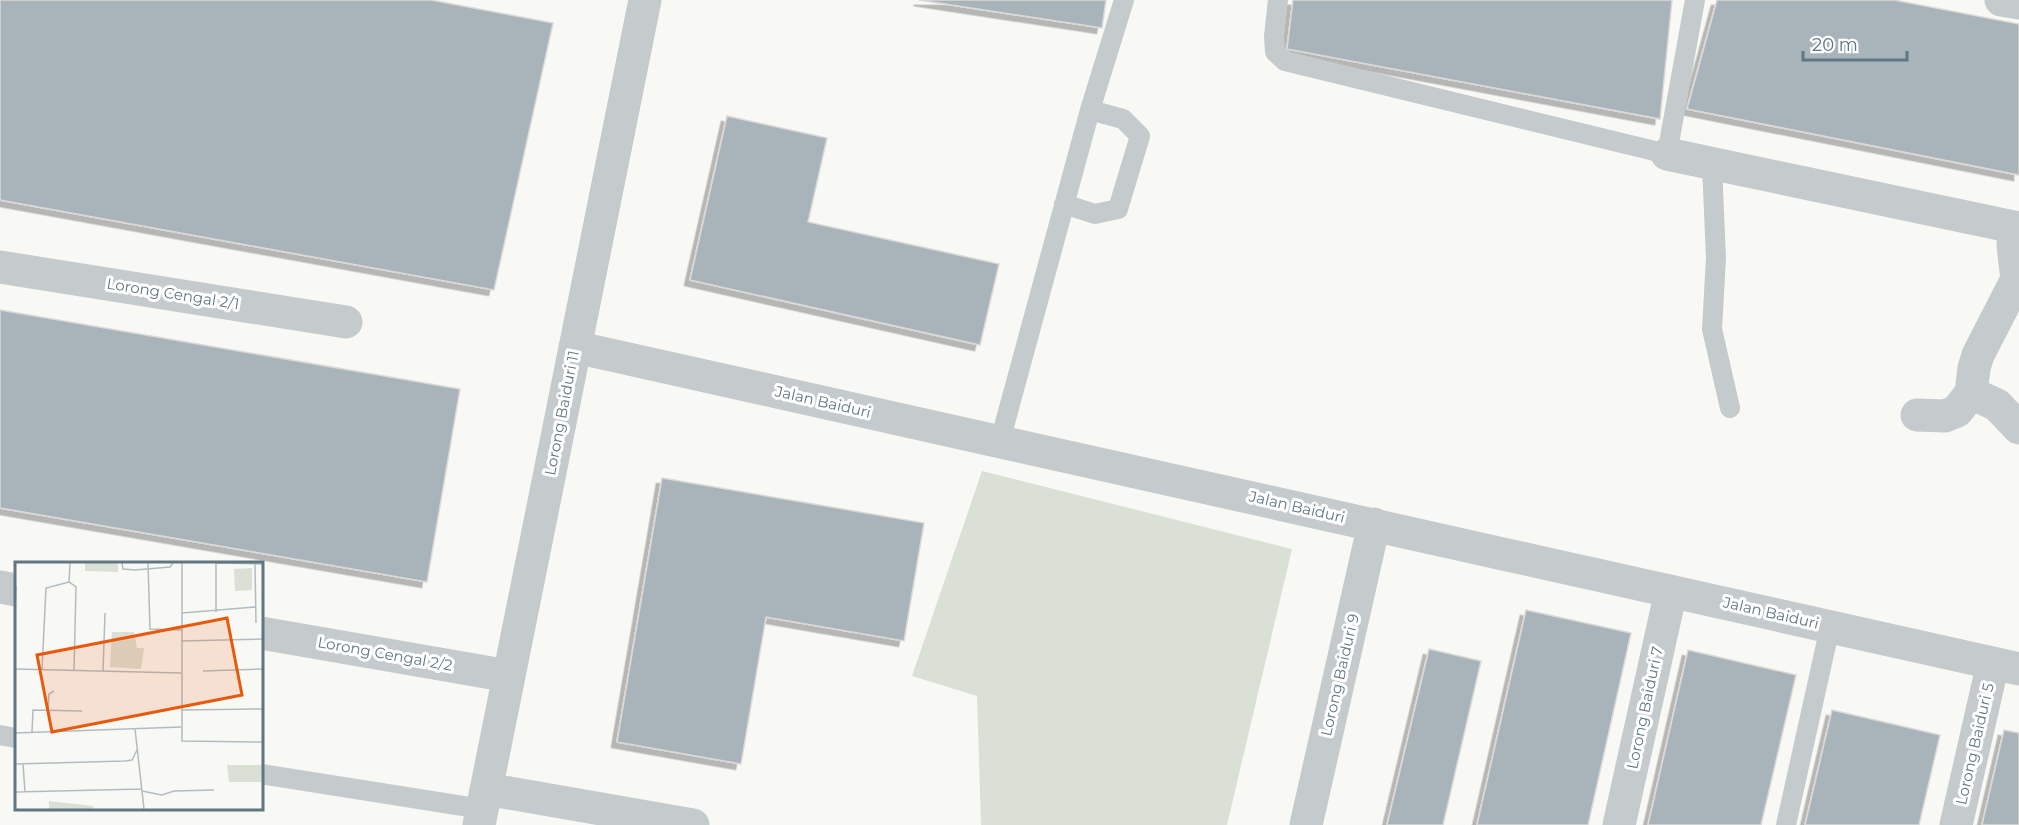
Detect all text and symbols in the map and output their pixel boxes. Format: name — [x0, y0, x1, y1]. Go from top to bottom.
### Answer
scale bar — [1803, 24, 1906, 62]
text: 20 m — [1812, 34, 1858, 56]
street label: Lorong Cengal 2/1 — [105, 274, 241, 313]
street label: Lorong Baiduri 11 — [540, 349, 583, 477]
street label: Jalan Baiduri — [772, 381, 873, 422]
street label: Jalan Baiduri — [1246, 486, 1347, 527]
inset map — [15, 562, 262, 810]
street label: Jalan Baiduri — [1720, 592, 1821, 633]
street label: Lorong Baiduri 9 — [1316, 612, 1363, 738]
street label: Lorong Cengal 2/2 — [316, 632, 454, 675]
street label: Lorong Baiduri 7 — [1622, 645, 1667, 771]
street label: Lorong Baiduri 5 — [1951, 681, 1998, 807]

